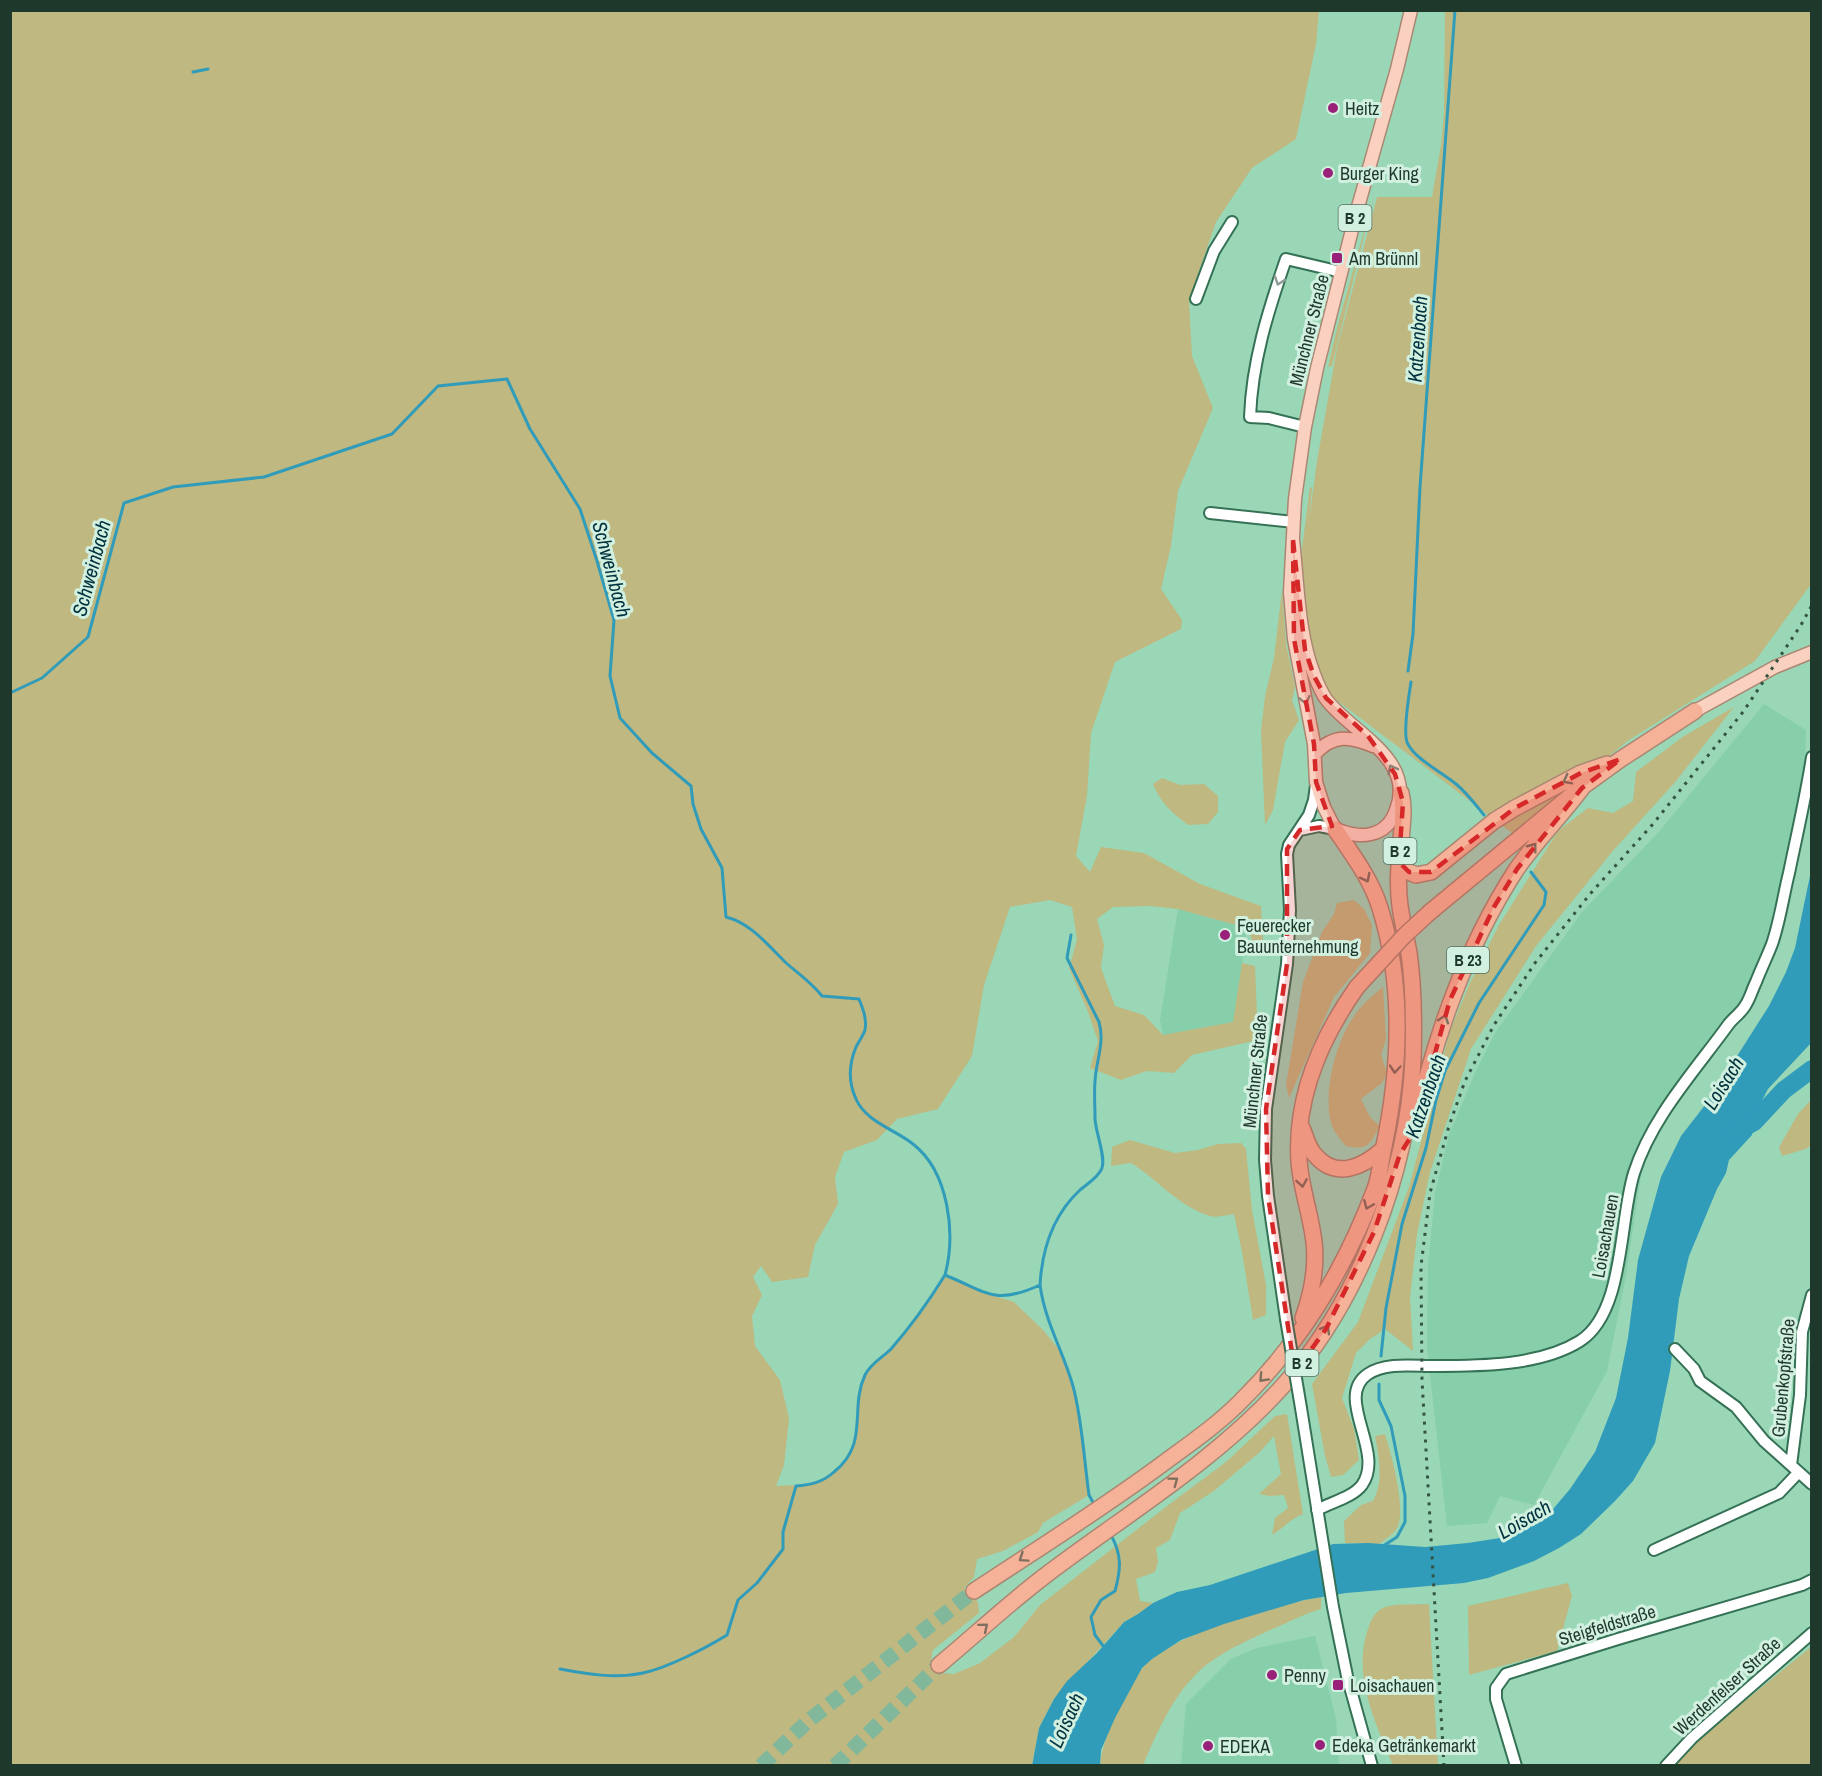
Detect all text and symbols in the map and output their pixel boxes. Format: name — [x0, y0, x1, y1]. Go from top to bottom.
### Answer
place label: Heitz — [1345, 96, 1379, 121]
marker: Heitz — [1326, 101, 1340, 115]
place label: Burger King — [1340, 161, 1420, 186]
marker: Burger King — [1321, 166, 1335, 180]
road number: B 2 — [1338, 205, 1372, 231]
place label: Am Brünnl — [1348, 246, 1418, 271]
marker: Am Brünnl — [1330, 251, 1344, 265]
street label: Münchner Straße — [1283, 272, 1335, 388]
one-way arrow — [1273, 275, 1286, 286]
water label: Katzenbach — [1401, 295, 1433, 383]
water label: Schweinbach — [65, 517, 117, 619]
water label: Schweinbach — [586, 518, 638, 620]
one-way arrow — [1298, 695, 1311, 705]
one-way arrow — [1388, 764, 1399, 775]
one-way arrow — [1562, 773, 1573, 784]
road number: B 2 — [1384, 838, 1416, 864]
one-way arrow — [1526, 843, 1537, 854]
one-way arrow — [1359, 872, 1371, 883]
place label: Feuerecker Bauunternehmung — [1237, 913, 1359, 959]
marker: Feuerecker Bauunternehmung — [1218, 928, 1232, 942]
road number: B 23 — [1447, 947, 1489, 973]
street label: Münchner Straße — [1237, 1013, 1273, 1129]
one-way arrow — [1437, 1014, 1449, 1025]
water label: Katzenbach — [1398, 1051, 1452, 1141]
water label: Loisach — [1696, 1051, 1750, 1115]
one-way arrow — [1389, 1064, 1402, 1073]
one-way arrow — [1295, 1177, 1308, 1187]
street label: Loisachauen — [1585, 1192, 1625, 1280]
one-way arrow — [1363, 1199, 1375, 1210]
street label: Grubenkopfstraße — [1765, 1318, 1801, 1438]
one-way arrow — [1318, 1325, 1330, 1335]
road number: B 2 — [1286, 1350, 1318, 1376]
one-way arrow — [1259, 1371, 1270, 1381]
one-way arrow — [1168, 1477, 1179, 1488]
water label: Loisach — [1492, 1493, 1556, 1545]
one-way arrow — [1019, 1551, 1030, 1562]
street label: Steigfeldstraße — [1555, 1598, 1659, 1652]
one-way arrow — [977, 1624, 988, 1635]
street label: Werdenfelser Straße — [1668, 1631, 1786, 1741]
place label: Penny — [1284, 1663, 1326, 1688]
marker: Penny — [1265, 1668, 1279, 1682]
place label: Loisachauen — [1350, 1673, 1435, 1698]
marker: Loisachauen — [1331, 1678, 1345, 1692]
water label: Loisach — [1042, 1688, 1090, 1752]
place label: Edeka Getränkemarkt — [1332, 1733, 1476, 1758]
place label: EDEKA — [1220, 1734, 1270, 1759]
marker: Edeka Getränkemarkt — [1313, 1738, 1327, 1752]
marker: EDEKA — [1201, 1739, 1215, 1753]

